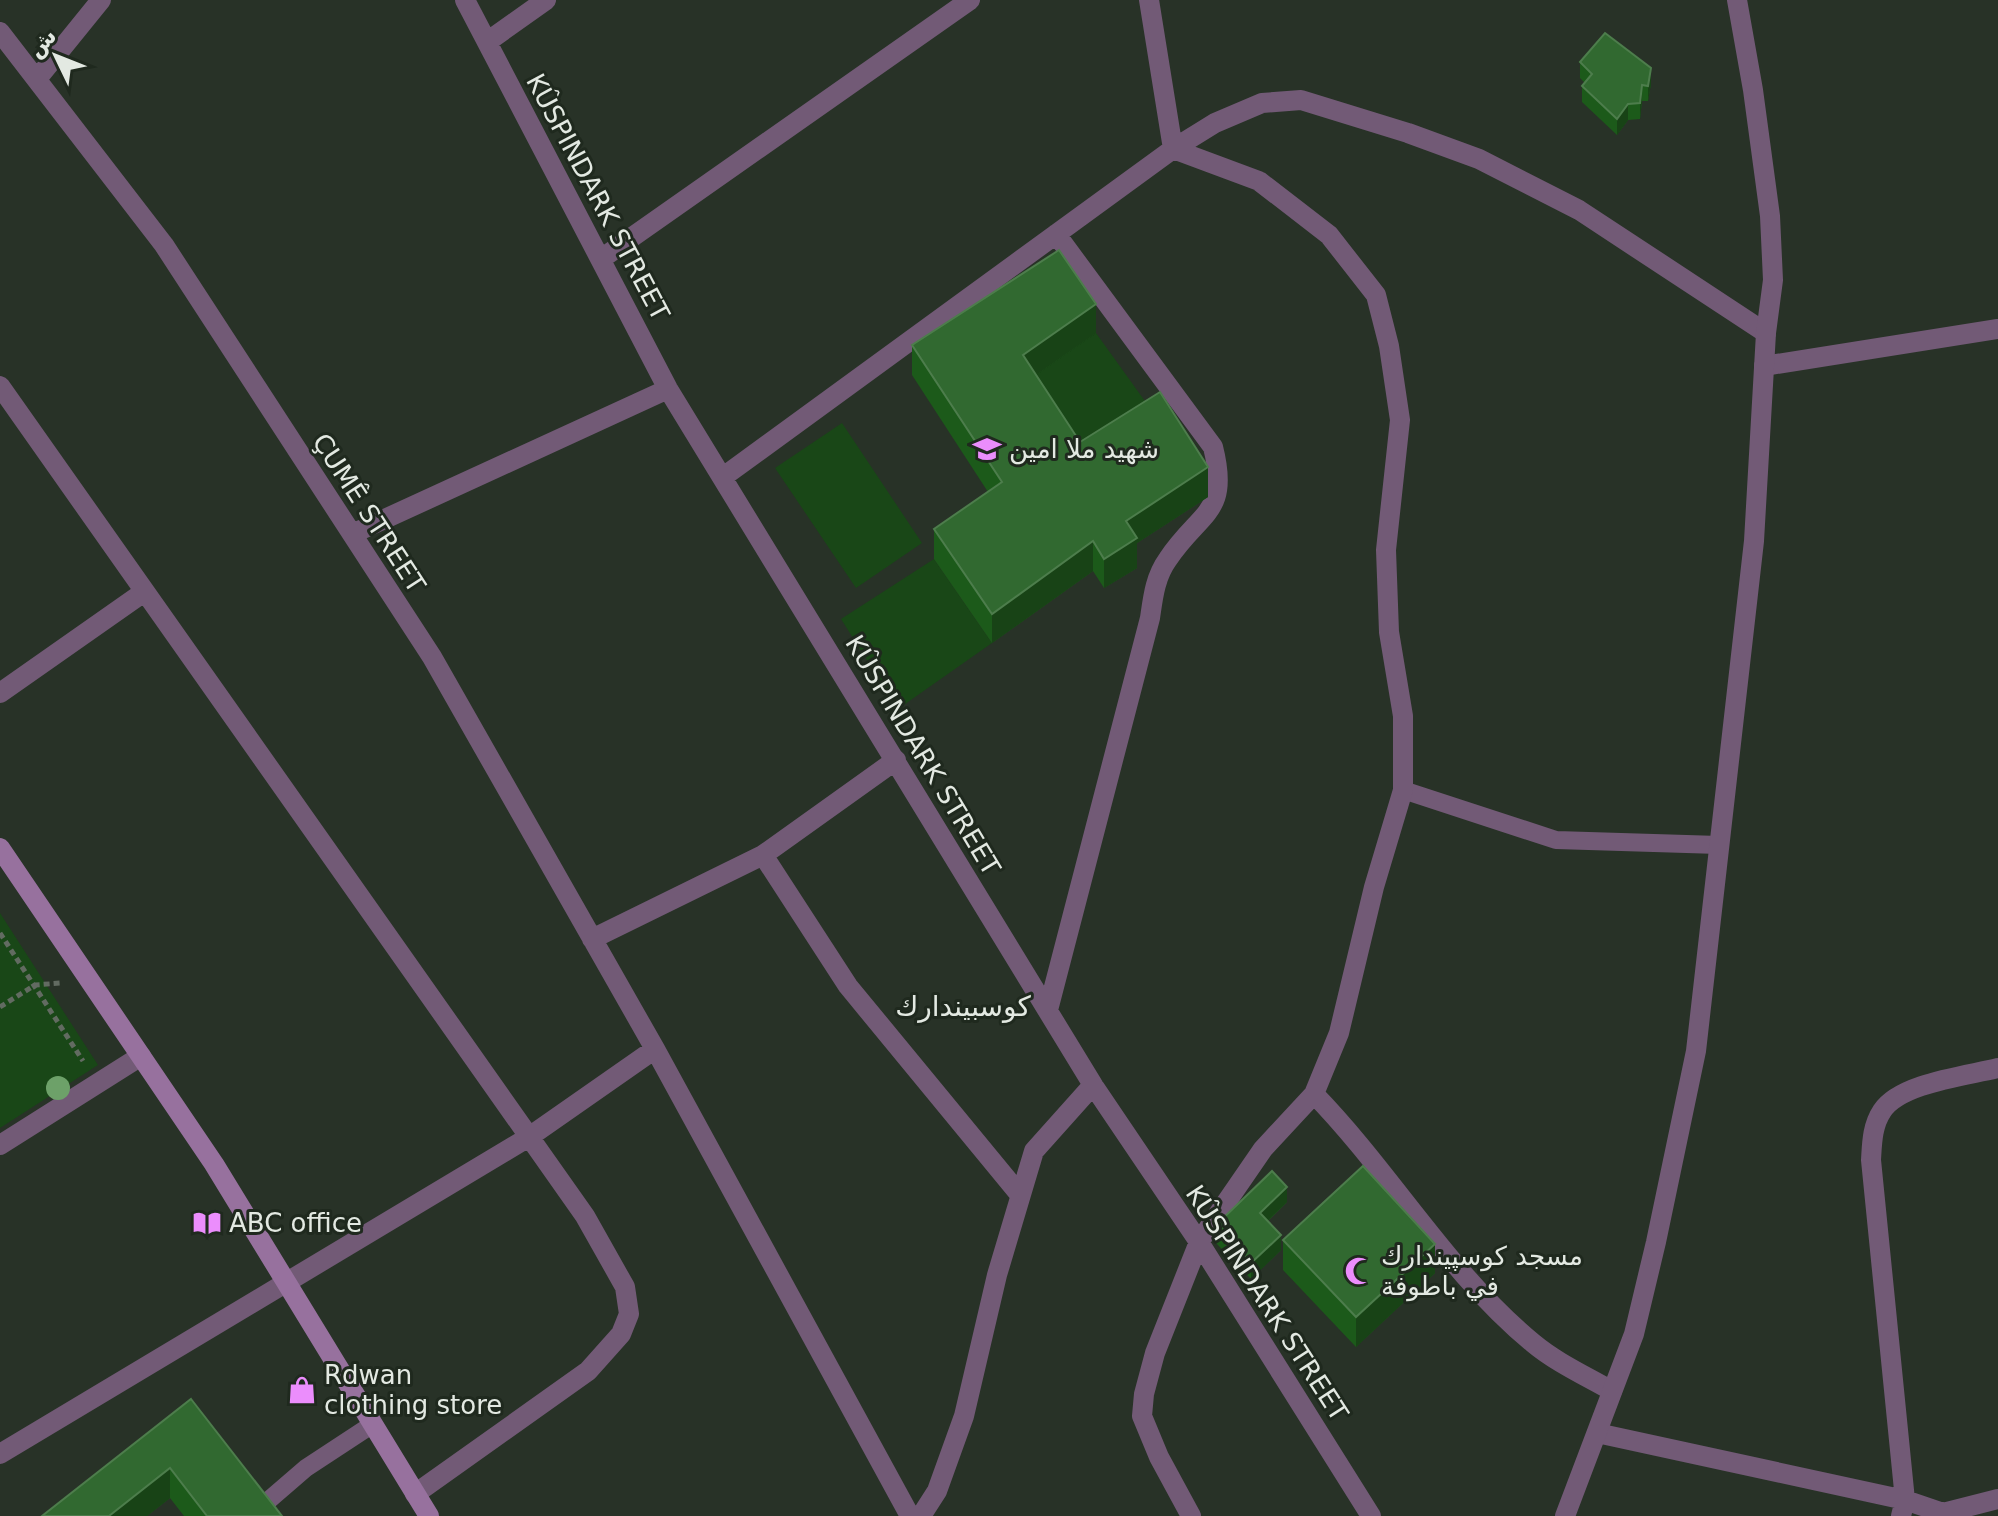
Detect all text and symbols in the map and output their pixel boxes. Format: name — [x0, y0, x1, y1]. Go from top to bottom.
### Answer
north arrow — [16, 16, 96, 96]
text: ش — [22, 23, 61, 62]
street label: KÛSPINDARK STREET — [520, 68, 677, 325]
street label: ÇUMÊ STREET — [306, 427, 432, 598]
school or university icon: شهيد ملا امين — [972, 434, 1002, 464]
place label: شهيد ملا امين — [1009, 434, 1159, 465]
street label: KÛSPINDARK STREET — [839, 629, 1007, 881]
district label: كوسبيندارك — [895, 990, 1032, 1023]
street label: KÛSPINDARK STREET — [1180, 1179, 1355, 1426]
library icon: ABC office — [192, 1208, 222, 1238]
place label: ABC office — [229, 1208, 362, 1238]
place label: مسجد كوسپيندارك في باطوفة — [1381, 1241, 1583, 1302]
mosque icon: مسجد كوسپيندارك في باطوفة — [1344, 1256, 1374, 1286]
place label: Rdwan clothing store — [324, 1360, 502, 1420]
shop icon: Rdwan clothing store — [287, 1375, 317, 1405]

